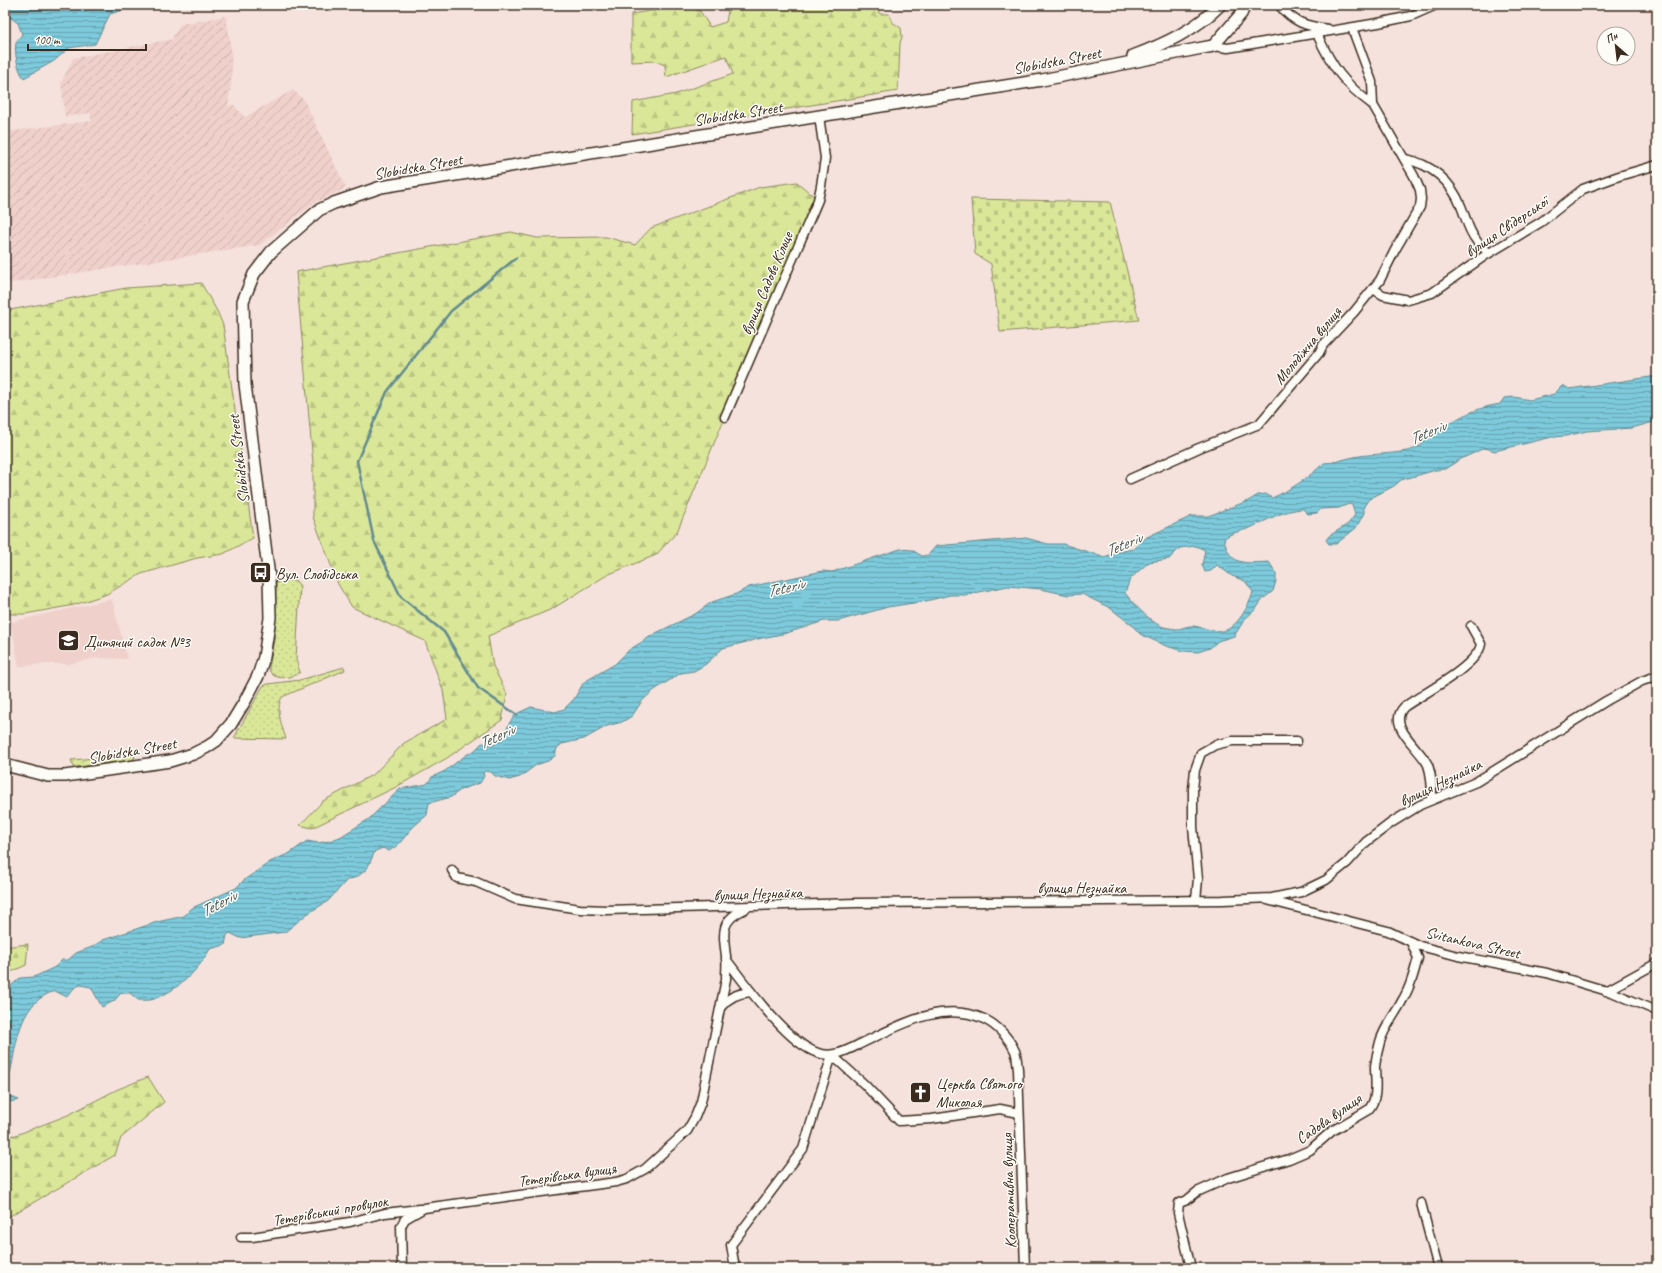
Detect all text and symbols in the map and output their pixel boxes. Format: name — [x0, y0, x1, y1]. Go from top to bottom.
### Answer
scale bar — [28, 26, 146, 52]
north arrow — [1596, 26, 1636, 66]
text: Пн — [1603, 28, 1621, 46]
text: 100 m — [34, 32, 61, 48]
street label: Slobidska Street — [1012, 42, 1104, 79]
street label: Slobidska Street — [693, 97, 785, 131]
street label: Slobidska Street — [373, 149, 465, 185]
street label: вулиця Свідерської — [1461, 190, 1554, 262]
street label: вулиця Садове Кільце — [736, 227, 798, 338]
street label: Молодіжна вулиця — [1269, 302, 1347, 389]
street label: Slobidska Street — [223, 412, 254, 504]
water label: Teteriv — [1406, 414, 1452, 450]
water label: Teteriv — [1102, 526, 1148, 562]
bus stop icon: Вул. Слобідська — [247, 560, 273, 586]
place label: Вул. Слобідська — [276, 564, 358, 584]
water label: Teteriv — [764, 572, 809, 602]
school or university icon: Дитячий садок №3 — [55, 628, 81, 654]
place label: Дитячий садок №3 — [84, 632, 192, 652]
water label: Teteriv — [475, 718, 521, 754]
street label: Slobidska Street — [87, 733, 179, 769]
street label: вулиця Незнайка — [1396, 754, 1486, 811]
street label: вулиця Незнайка — [1038, 878, 1127, 898]
street label: вулиця Незнайка — [713, 882, 804, 906]
water label: Teteriv — [197, 884, 243, 922]
street label: Svitankova Street — [1424, 922, 1524, 964]
place label: Церква Святого Миколая — [936, 1074, 1024, 1112]
church icon: Церква Святого Миколая — [908, 1079, 934, 1105]
street label: Садова вулиця — [1292, 1088, 1367, 1149]
street label: Кооперативна вулиця — [997, 1132, 1021, 1249]
street label: Тетерівська вулиця — [517, 1158, 619, 1192]
street label: Тетерівський провулок — [271, 1191, 390, 1231]

